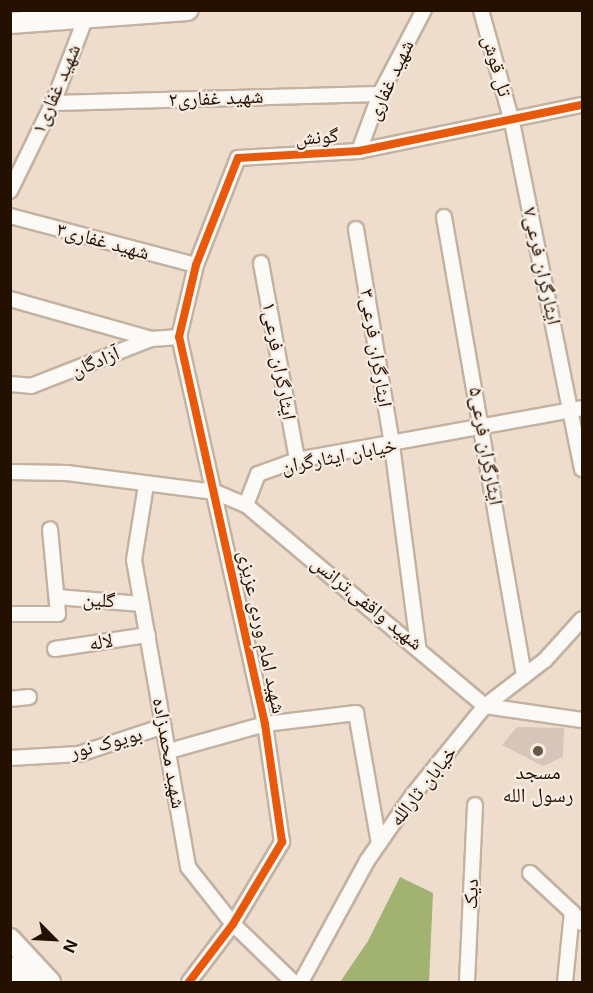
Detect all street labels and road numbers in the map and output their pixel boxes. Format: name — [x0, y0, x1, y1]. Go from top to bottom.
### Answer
street label: تل قوش — [477, 33, 517, 99]
street label: شهید غفاری — [361, 36, 419, 124]
street label: شهید غفاری۱ — [26, 41, 86, 137]
street label: شهید غفاری۲ — [168, 84, 264, 112]
street label: گونش — [294, 124, 340, 150]
street label: ایثارگران فرعی۷ — [518, 205, 566, 327]
street label: شهید غفاری۳ — [54, 217, 152, 265]
street label: ایثارگران فرعی۳ — [355, 287, 397, 409]
street label: ایثارگران فرعی۱ — [257, 300, 301, 422]
street label: آزادگان — [67, 341, 123, 383]
street label: ایثارگران فرعی۵ — [464, 385, 508, 507]
street label: خیابان ایثارگران — [279, 433, 399, 479]
street label: شهید امام وردی عزیزی — [233, 548, 291, 716]
street label: شهید واقفی،ترانس — [306, 551, 428, 655]
street label: گلین — [82, 587, 116, 613]
street label: لاله — [87, 628, 115, 656]
street label: شهید محمدزاده — [147, 696, 191, 810]
street label: بویوک نور — [67, 722, 145, 764]
street label: خیابان ثارالله — [384, 741, 462, 831]
street label: دیک — [458, 878, 484, 910]

